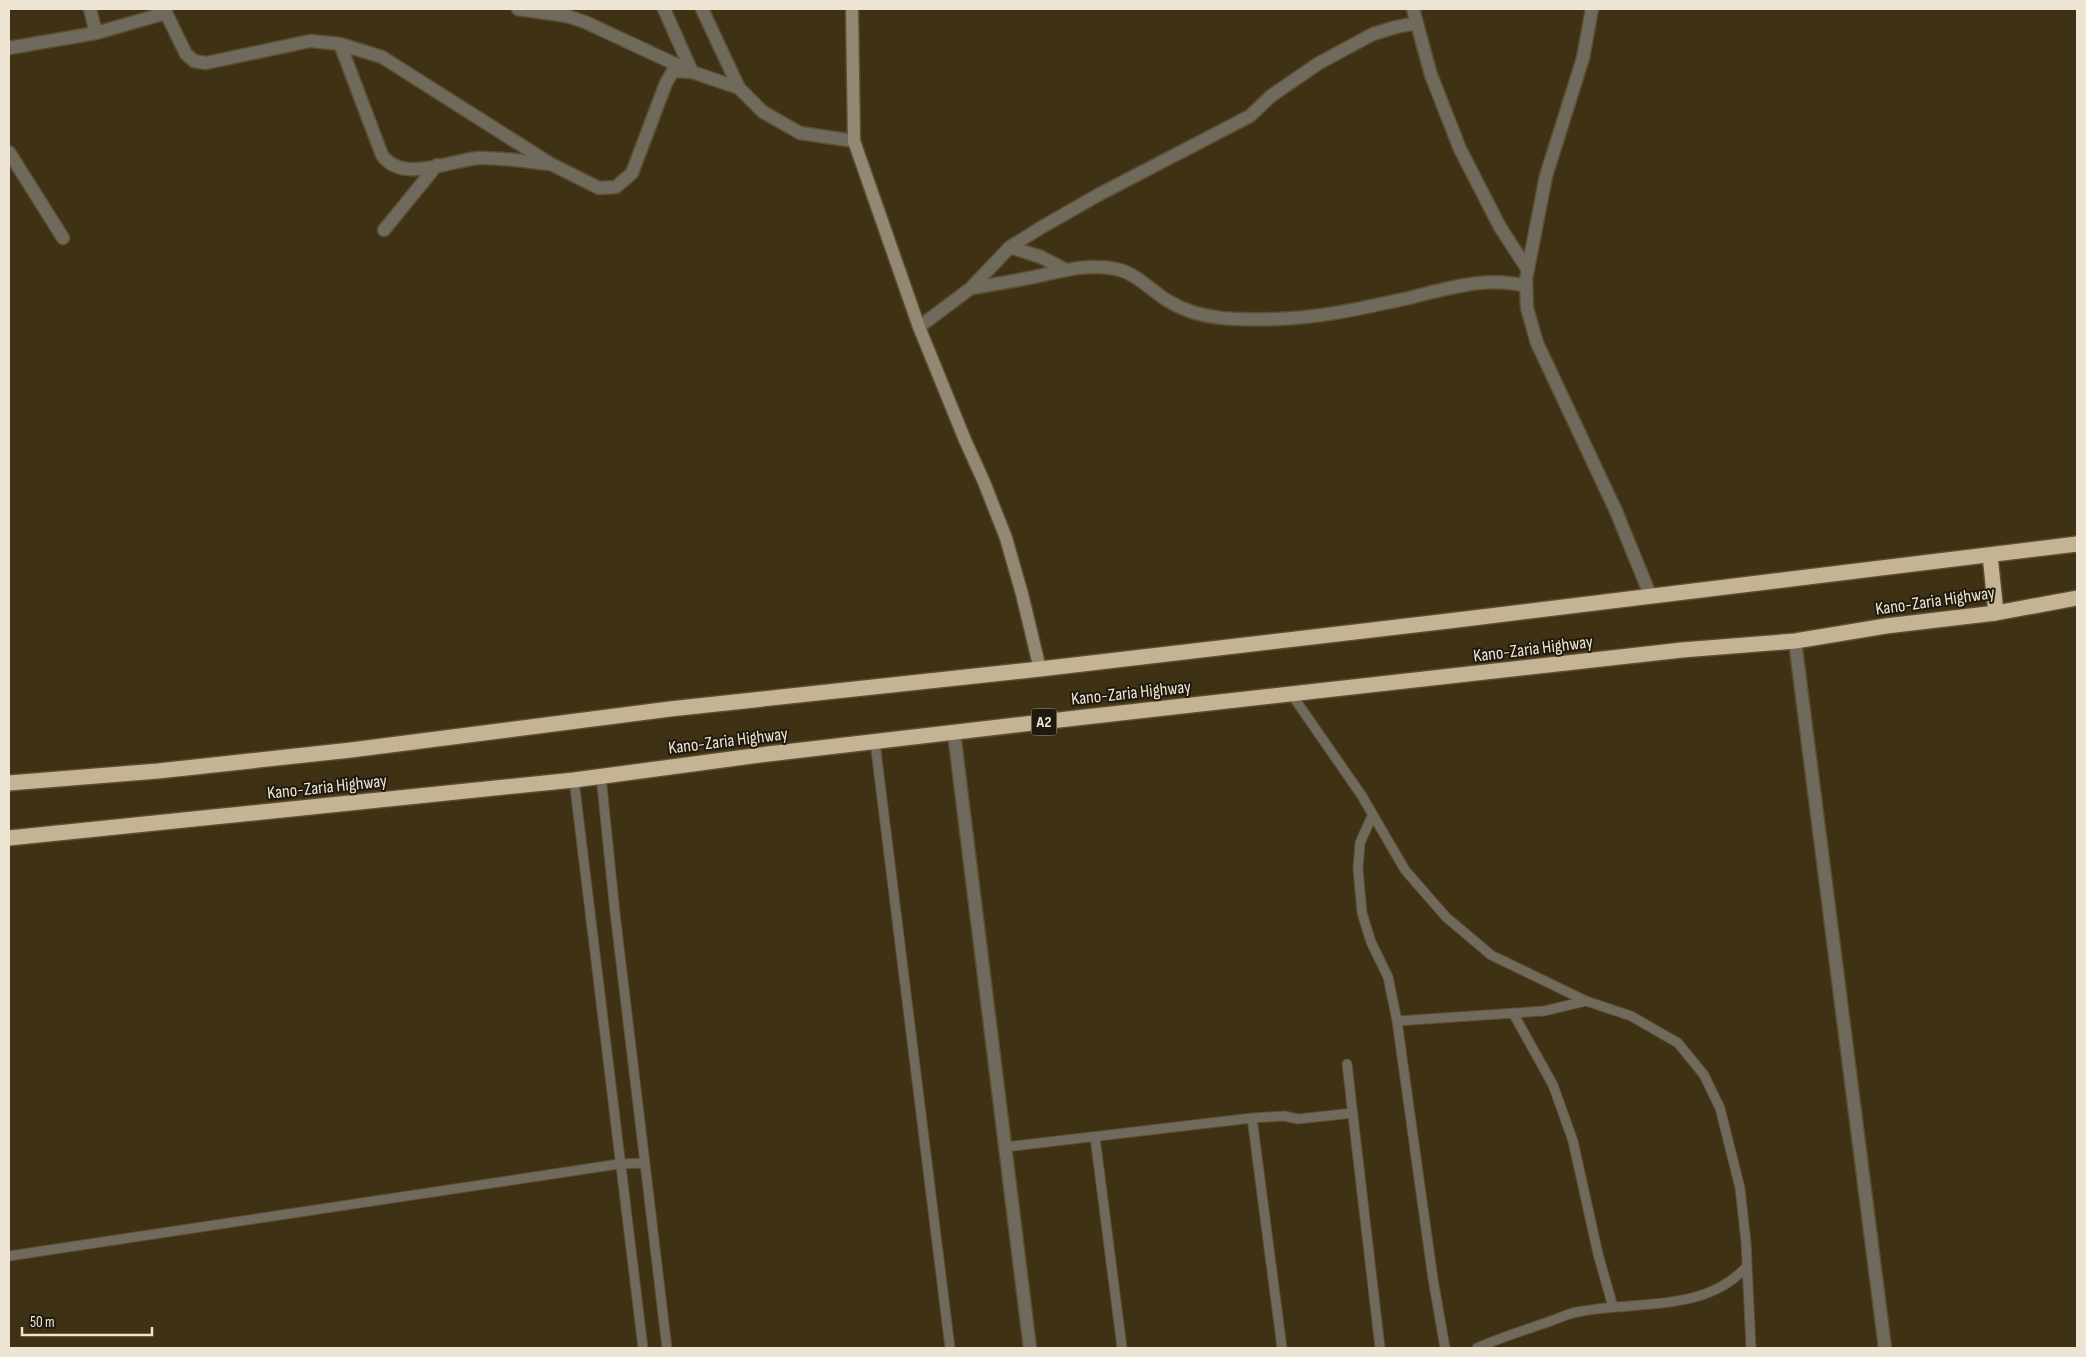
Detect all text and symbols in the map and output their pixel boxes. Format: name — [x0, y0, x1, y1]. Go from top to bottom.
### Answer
street label: Kano-Zaria Highway — [1874, 582, 1996, 620]
street label: Kano-Zaria Highway — [1472, 631, 1594, 667]
street label: Kano-Zaria Highway — [1070, 676, 1192, 710]
road number: A2 — [1032, 709, 1056, 736]
street label: Kano-Zaria Highway — [667, 723, 789, 759]
street label: Kano-Zaria Highway — [266, 770, 388, 804]
scale bar — [22, 1304, 152, 1336]
text: 50 m — [30, 1313, 55, 1332]

